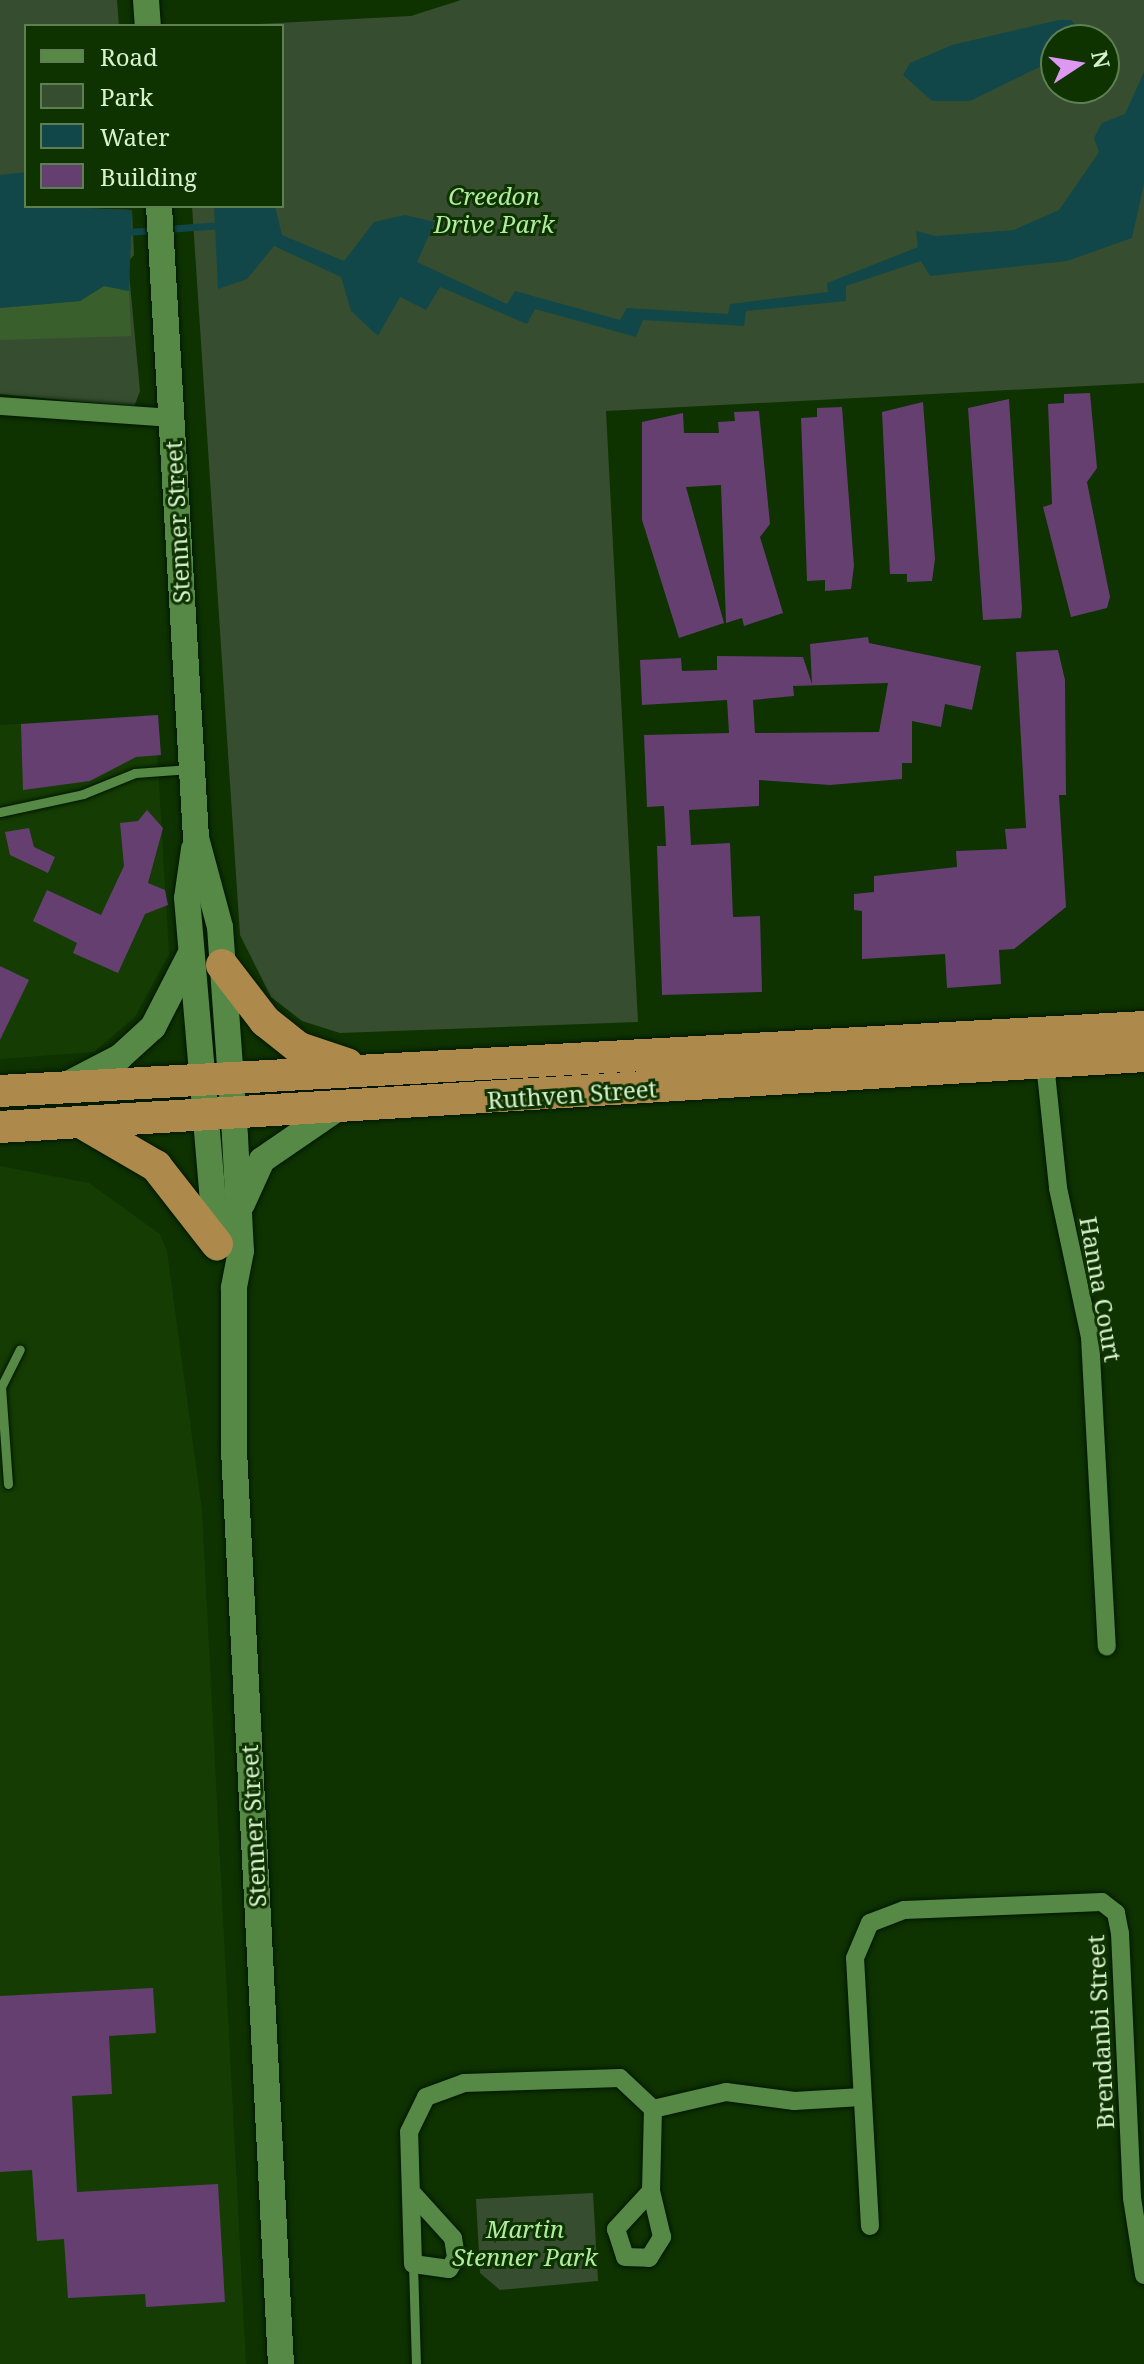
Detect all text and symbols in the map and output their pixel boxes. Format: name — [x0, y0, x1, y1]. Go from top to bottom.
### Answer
legend — [24, 24, 284, 208]
north arrow — [1040, 24, 1120, 104]
text: Road — [100, 40, 158, 73]
text: N — [1085, 48, 1118, 71]
text: Park — [100, 80, 153, 113]
text: Water — [100, 120, 170, 153]
text: Building — [100, 160, 197, 193]
park label: Creedon Drive Park — [434, 182, 554, 238]
street label: Stenner Street — [158, 440, 196, 604]
street label: Ruthven Street — [486, 1074, 658, 1114]
street label: Hanna Court — [1074, 1214, 1128, 1364]
street label: Stenner Street — [234, 1744, 272, 1908]
street label: Brendanbi Street — [1081, 1934, 1119, 2130]
park label: Martin Stenner Park — [452, 2215, 598, 2271]

